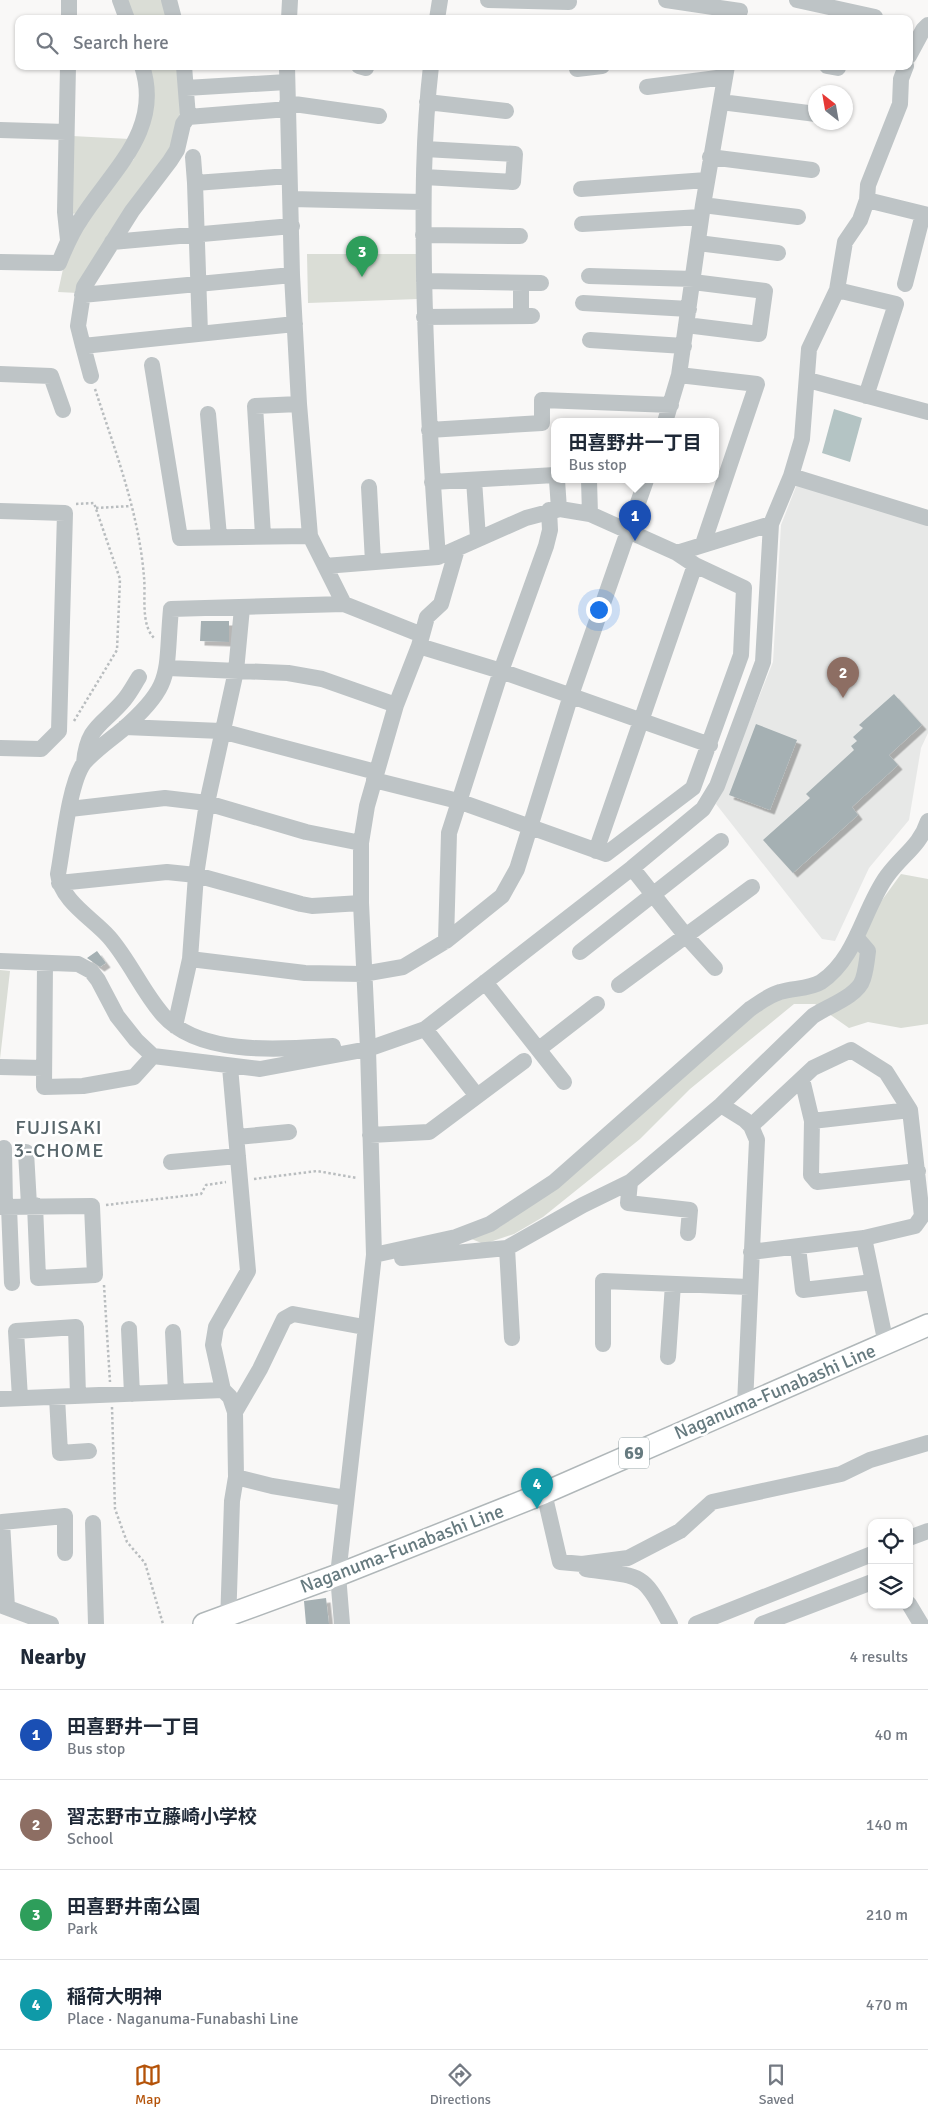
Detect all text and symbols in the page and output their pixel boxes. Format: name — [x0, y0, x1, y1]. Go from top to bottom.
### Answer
search box — [15, 15, 913, 70]
icon: search — [33, 29, 61, 57]
text: Search here — [73, 31, 169, 55]
north arrow — [808, 85, 853, 130]
pin: 3 — [346, 236, 378, 277]
popup — [551, 418, 719, 483]
text: 田喜野井一丁目 — [568, 431, 702, 455]
text: Bus stop — [568, 455, 627, 475]
pin: 1 — [619, 500, 651, 541]
your location — [586, 597, 612, 623]
pin: 2 — [827, 657, 859, 698]
district label: FUJISAKI 3-CHOME — [14, 1115, 105, 1163]
street label: Naganuma-Funabashi Line — [671, 1339, 879, 1445]
road number: 69 — [619, 1438, 649, 1469]
pin: 4 — [521, 1468, 553, 1509]
street label: Naganuma-Funabashi Line — [297, 1499, 507, 1599]
map controls — [868, 1519, 913, 1609]
button: locate — [868, 1519, 913, 1564]
button: layers — [868, 1564, 913, 1609]
text: Nearby — [20, 1644, 86, 1670]
text: 4 results — [849, 1647, 908, 1667]
text: 田喜野井一丁目 — [67, 1715, 200, 1739]
text: 1 — [32, 1725, 40, 1745]
text: 40 m — [874, 1725, 908, 1745]
text: Bus stop — [67, 1739, 125, 1759]
text: 習志野市立藤崎小学校 — [67, 1805, 257, 1829]
text: 2 — [32, 1815, 40, 1835]
text: 140 m — [866, 1815, 908, 1835]
text: School — [67, 1829, 113, 1849]
text: 田喜野井南公園 — [67, 1895, 200, 1919]
text: 3 — [32, 1905, 40, 1925]
text: 210 m — [866, 1905, 908, 1925]
text: Park — [67, 1919, 98, 1939]
text: 稲荷大明神 — [67, 1985, 162, 2009]
text: 4 — [32, 1995, 40, 2015]
text: 470 m — [866, 1995, 908, 2015]
text: Place · Naganuma-Funabashi Line — [67, 2009, 298, 2029]
tab: Map — [134, 2061, 162, 2108]
tab: Directions — [430, 2061, 491, 2108]
tab: Saved — [759, 2061, 794, 2108]

